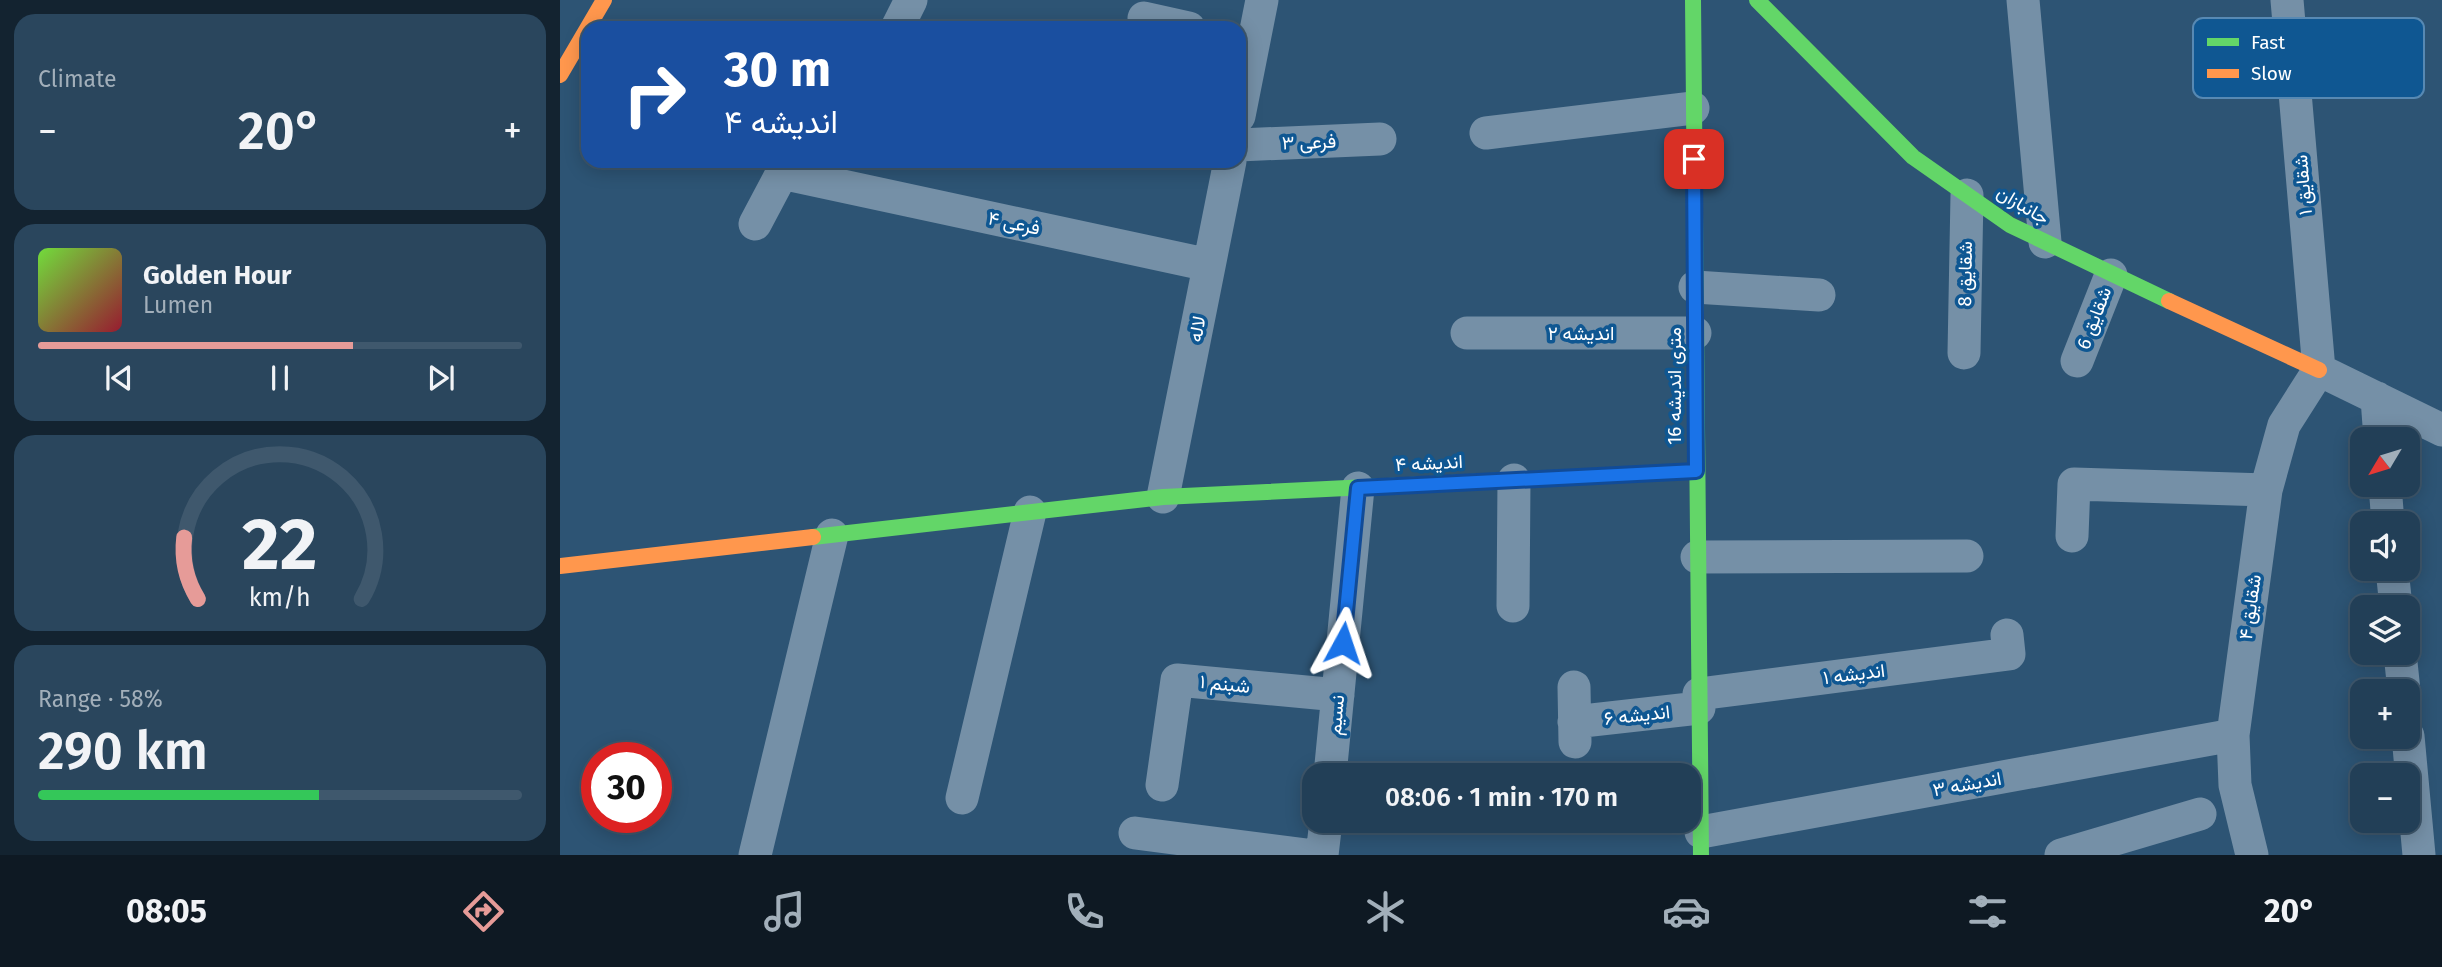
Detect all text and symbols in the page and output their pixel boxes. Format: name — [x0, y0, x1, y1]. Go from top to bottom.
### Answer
legend — [2193, 18, 2424, 98]
text: Fast — [2251, 31, 2285, 54]
text: 30 m — [724, 40, 831, 99]
icon: right — [609, 49, 700, 140]
text: Slow — [2251, 62, 2292, 85]
text: Climate — [38, 65, 117, 93]
text: 20° — [238, 100, 322, 163]
text: اندیشه ۴ — [724, 103, 838, 141]
text: − — [38, 108, 57, 154]
text: + — [503, 108, 522, 154]
pin — [1664, 129, 1724, 189]
street label: فرعی ۳ — [1281, 130, 1337, 154]
icon: arrive — [1675, 140, 1713, 178]
street label: شقایق ۱ — [2289, 154, 2317, 216]
street label: جانبازان — [1993, 180, 2053, 230]
street label: فرعی ۴ — [986, 206, 1042, 240]
street label: شقایق 8 — [1953, 241, 1977, 307]
text: Golden Hour — [143, 260, 291, 291]
street label: شقایق 6 — [2072, 283, 2116, 353]
text: Lumen — [143, 291, 213, 319]
street label: لاله — [1183, 314, 1211, 344]
street label: اندیشه ۲ — [1548, 322, 1614, 345]
street label: 16 متری اندیشه — [1663, 327, 1686, 445]
icon: previous — [100, 359, 138, 397]
icon: pause — [261, 359, 299, 397]
icon: next — [422, 359, 460, 397]
north arrow — [2350, 427, 2420, 497]
map controls — [2350, 427, 2420, 833]
street label: اندیشه ۴ — [1395, 450, 1463, 476]
text: 22 — [242, 501, 318, 588]
button: sound — [2350, 511, 2420, 581]
street label: شقایق ۴ — [2234, 573, 2266, 641]
text: km/h — [249, 582, 311, 612]
button: layers — [2350, 595, 2420, 665]
position arrow — [1306, 606, 1380, 680]
street label: اندیشه ۱ — [1822, 659, 1886, 689]
street label: شبنم ۱ — [1199, 670, 1251, 699]
button: + — [2350, 679, 2420, 749]
text: Range · 58% — [38, 685, 163, 713]
street label: نسیم — [1323, 694, 1350, 736]
street label: اندیشه ۶ — [1603, 700, 1671, 730]
text: 290 km — [38, 720, 208, 783]
speed limit sign: 30 — [581, 742, 672, 833]
button: − — [2350, 763, 2420, 833]
street label: اندیشه ۳ — [1931, 767, 2003, 801]
text: 08:06 · 1 min · 170 m — [1385, 782, 1618, 813]
icon: directions — [459, 887, 508, 936]
icon: music — [760, 887, 809, 936]
icon: phone — [1060, 887, 1109, 936]
icon: climate — [1361, 887, 1410, 936]
icon: car — [1662, 887, 1711, 936]
icon: filters — [1963, 887, 2012, 936]
text: 08:05 — [126, 892, 207, 930]
text: 20° — [2264, 892, 2316, 930]

